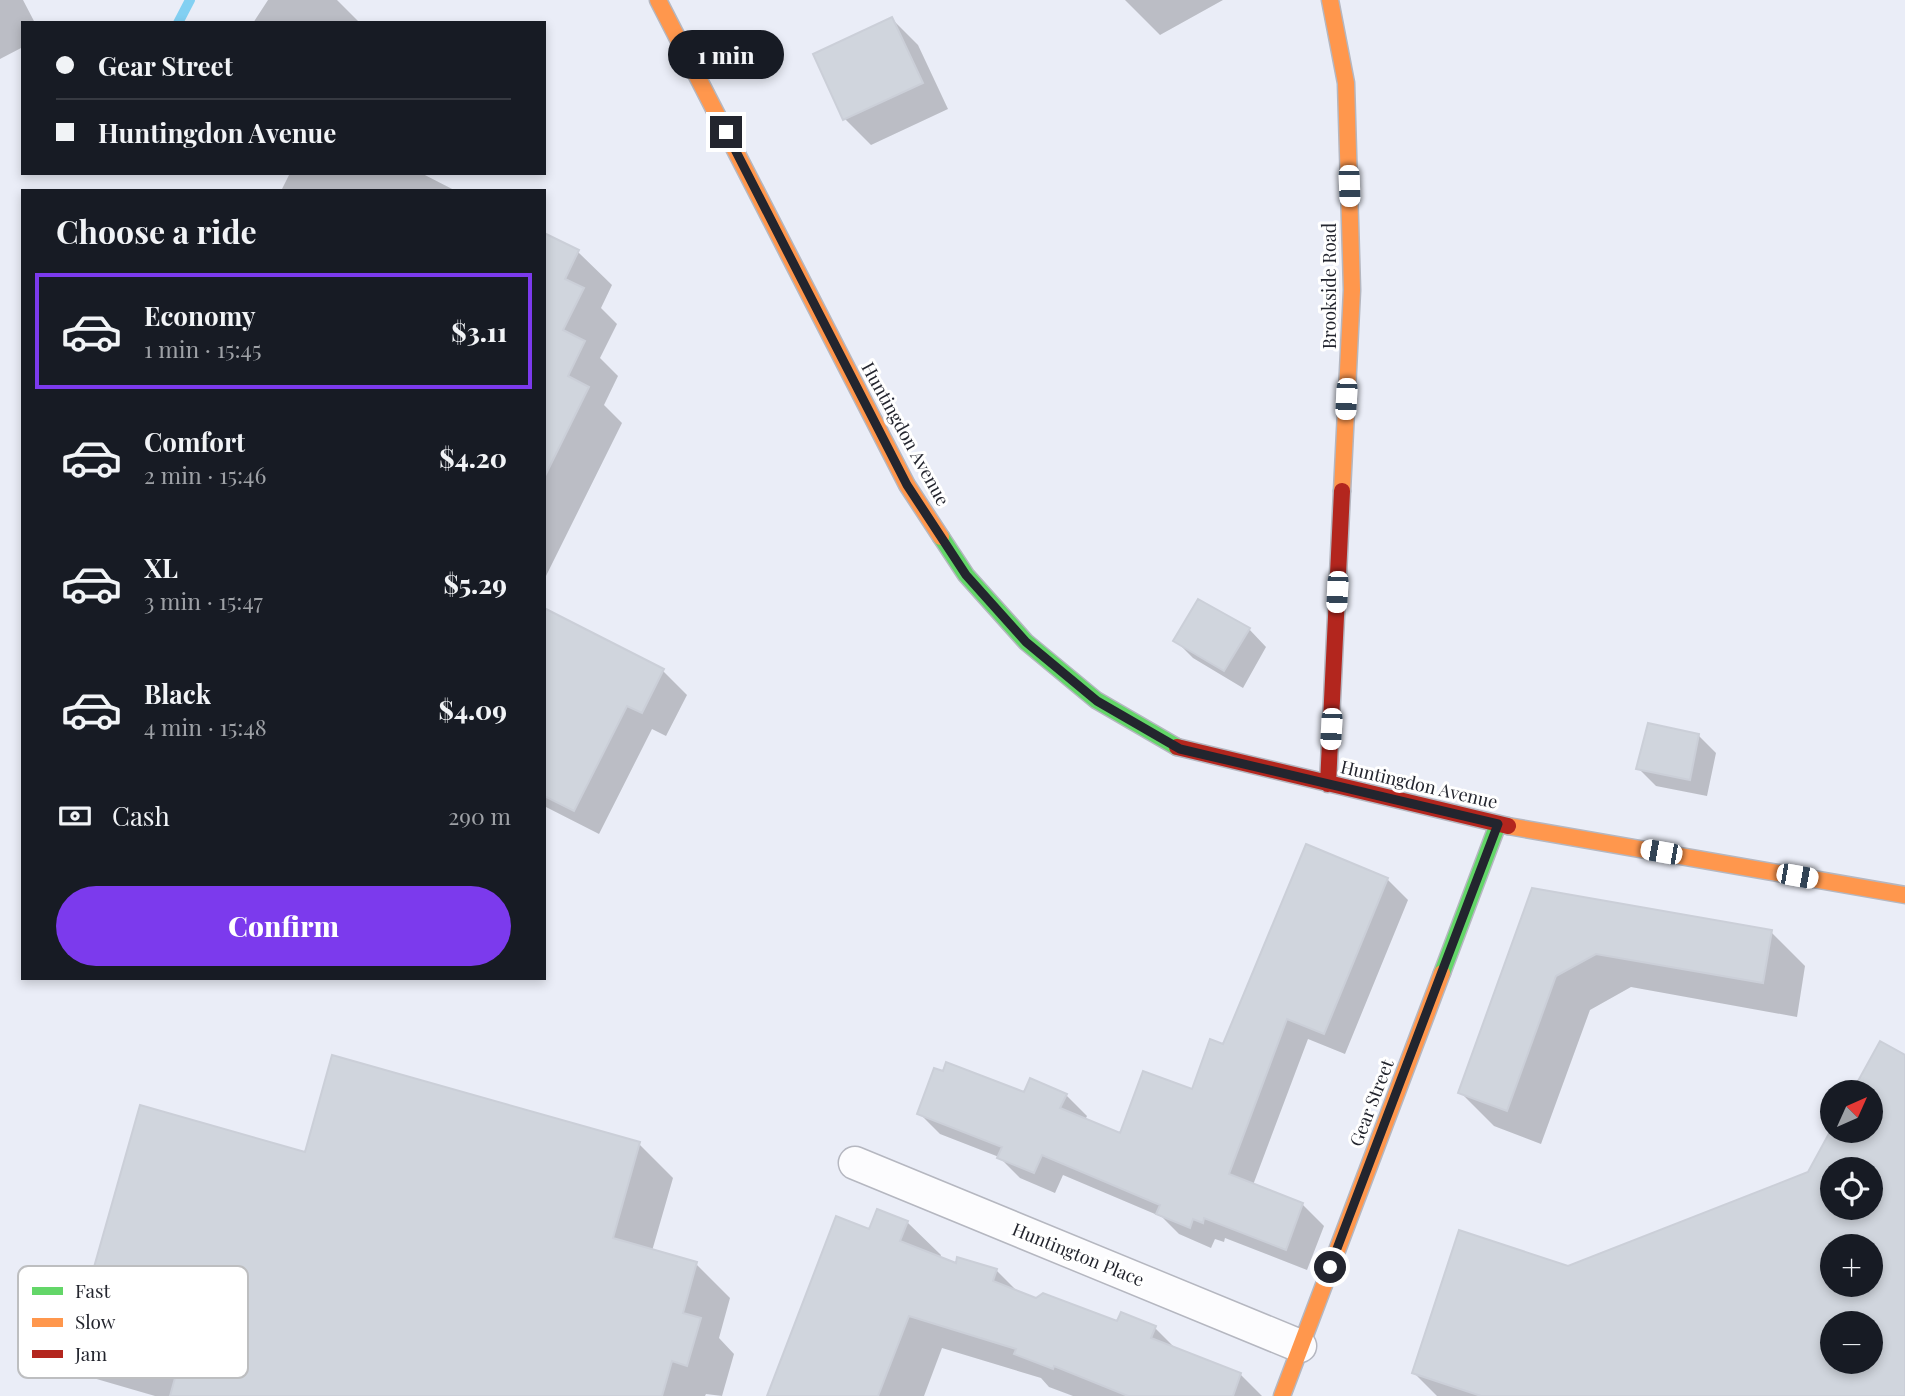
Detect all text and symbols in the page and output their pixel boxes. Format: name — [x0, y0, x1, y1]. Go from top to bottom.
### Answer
callout: 1 min — [668, 31, 784, 80]
text: 1 min — [698, 39, 754, 70]
text: Gear Street — [98, 48, 233, 83]
text: Huntingdon Avenue — [98, 115, 336, 150]
route end — [710, 116, 742, 148]
car — [1338, 165, 1361, 207]
text: Choose a ride — [56, 209, 257, 252]
street label: Brookside Road — [1317, 222, 1341, 349]
text: Economy — [144, 298, 255, 333]
icon: car — [60, 300, 123, 363]
text: $3.11 — [451, 314, 507, 349]
text: 1 min · 15:45 — [144, 333, 261, 364]
street label: Huntingdon Avenue — [856, 358, 955, 510]
car — [1335, 377, 1358, 421]
text: Comfort — [144, 424, 245, 459]
icon: car — [60, 426, 123, 489]
text: $4.20 — [439, 440, 507, 475]
text: 2 min · 15:46 — [144, 459, 266, 490]
text: XL — [144, 550, 178, 585]
icon: car — [60, 552, 123, 615]
text: $5.29 — [443, 566, 507, 601]
car — [1326, 570, 1349, 614]
text: 3 min · 15:47 — [144, 585, 263, 616]
text: Black — [144, 676, 211, 711]
icon: car — [60, 678, 123, 741]
text: $4.09 — [439, 692, 507, 727]
car — [1320, 707, 1343, 751]
text: 4 min · 15:48 — [144, 711, 267, 742]
street label: Huntingdon Avenue — [1338, 754, 1500, 814]
icon: cash — [56, 797, 94, 835]
text: Cash — [112, 798, 170, 833]
text: 290 m — [448, 800, 511, 831]
car — [1639, 838, 1684, 866]
car — [1775, 862, 1820, 890]
button: Confirm — [56, 886, 511, 966]
street label: Gear Street — [1344, 1055, 1399, 1150]
north arrow — [1820, 1080, 1883, 1143]
map controls — [1820, 1080, 1883, 1374]
button: locate — [1820, 1157, 1883, 1220]
street label: Huntington Place — [1009, 1217, 1148, 1291]
button: + — [1820, 1234, 1883, 1297]
route start — [1314, 1251, 1346, 1283]
legend — [18, 1266, 248, 1378]
text: Fast — [75, 1277, 111, 1303]
text: Slow — [75, 1308, 116, 1334]
button: − — [1820, 1311, 1883, 1374]
text: Jam — [74, 1340, 107, 1366]

